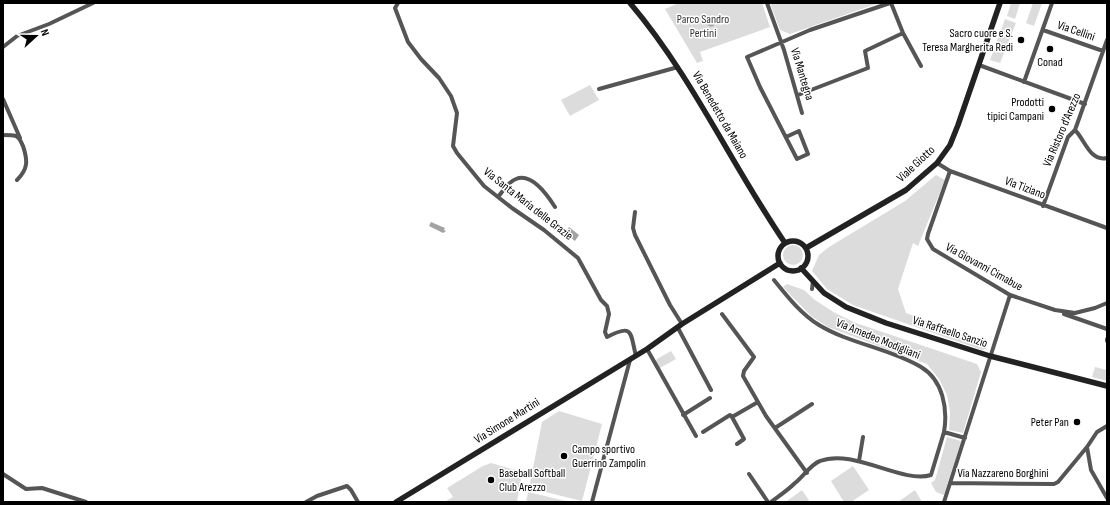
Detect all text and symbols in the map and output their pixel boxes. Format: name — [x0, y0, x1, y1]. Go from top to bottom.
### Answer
park label: Parco Sandro Pertini — [677, 12, 729, 41]
north arrow — [16, 16, 56, 56]
street label: Via Cellini — [1055, 18, 1097, 44]
place label: Sacro cuore e S. Teresa Margherita Redi — [922, 26, 1013, 55]
text: N — [38, 28, 52, 38]
marker: Sacro cuore e S. Teresa Margherita Redi — [1016, 35, 1026, 45]
marker: Conad — [1045, 44, 1055, 54]
street label: Via Mantegna — [787, 46, 817, 102]
place label: Conad — [1037, 55, 1063, 70]
street label: Via Benedetto da Maiano — [689, 69, 751, 161]
street label: Via Ristoro d'Arezzo — [1040, 91, 1084, 169]
place label: Prodotti tipici Campani — [987, 95, 1044, 124]
marker: Prodotti tipici Campani — [1047, 104, 1057, 114]
street label: Viale Giotto — [894, 143, 938, 185]
street label: Via Santa Maria delle Grazie — [480, 164, 576, 244]
street label: Via Tiziano — [1002, 173, 1048, 203]
street label: Via Giovanni Cimabue — [943, 240, 1025, 294]
street label: Via Raffaello Sanzio — [911, 313, 989, 351]
street label: Via Amedeo Modigliani — [834, 315, 922, 363]
street label: Via Simone Martini — [471, 395, 543, 447]
place label: Peter Pan — [1031, 415, 1069, 430]
marker: Peter Pan — [1072, 417, 1082, 427]
place label: Campo sportivo Guerrino Zampolin — [572, 442, 646, 471]
marker: Campo sportivo Guerrino Zampolin — [559, 451, 569, 461]
place label: Baseball Softball Club Arezzo — [499, 466, 565, 495]
street label: Via Nazzareno Borghini — [957, 466, 1049, 481]
marker: Baseball Softball Club Arezzo — [486, 475, 496, 485]

